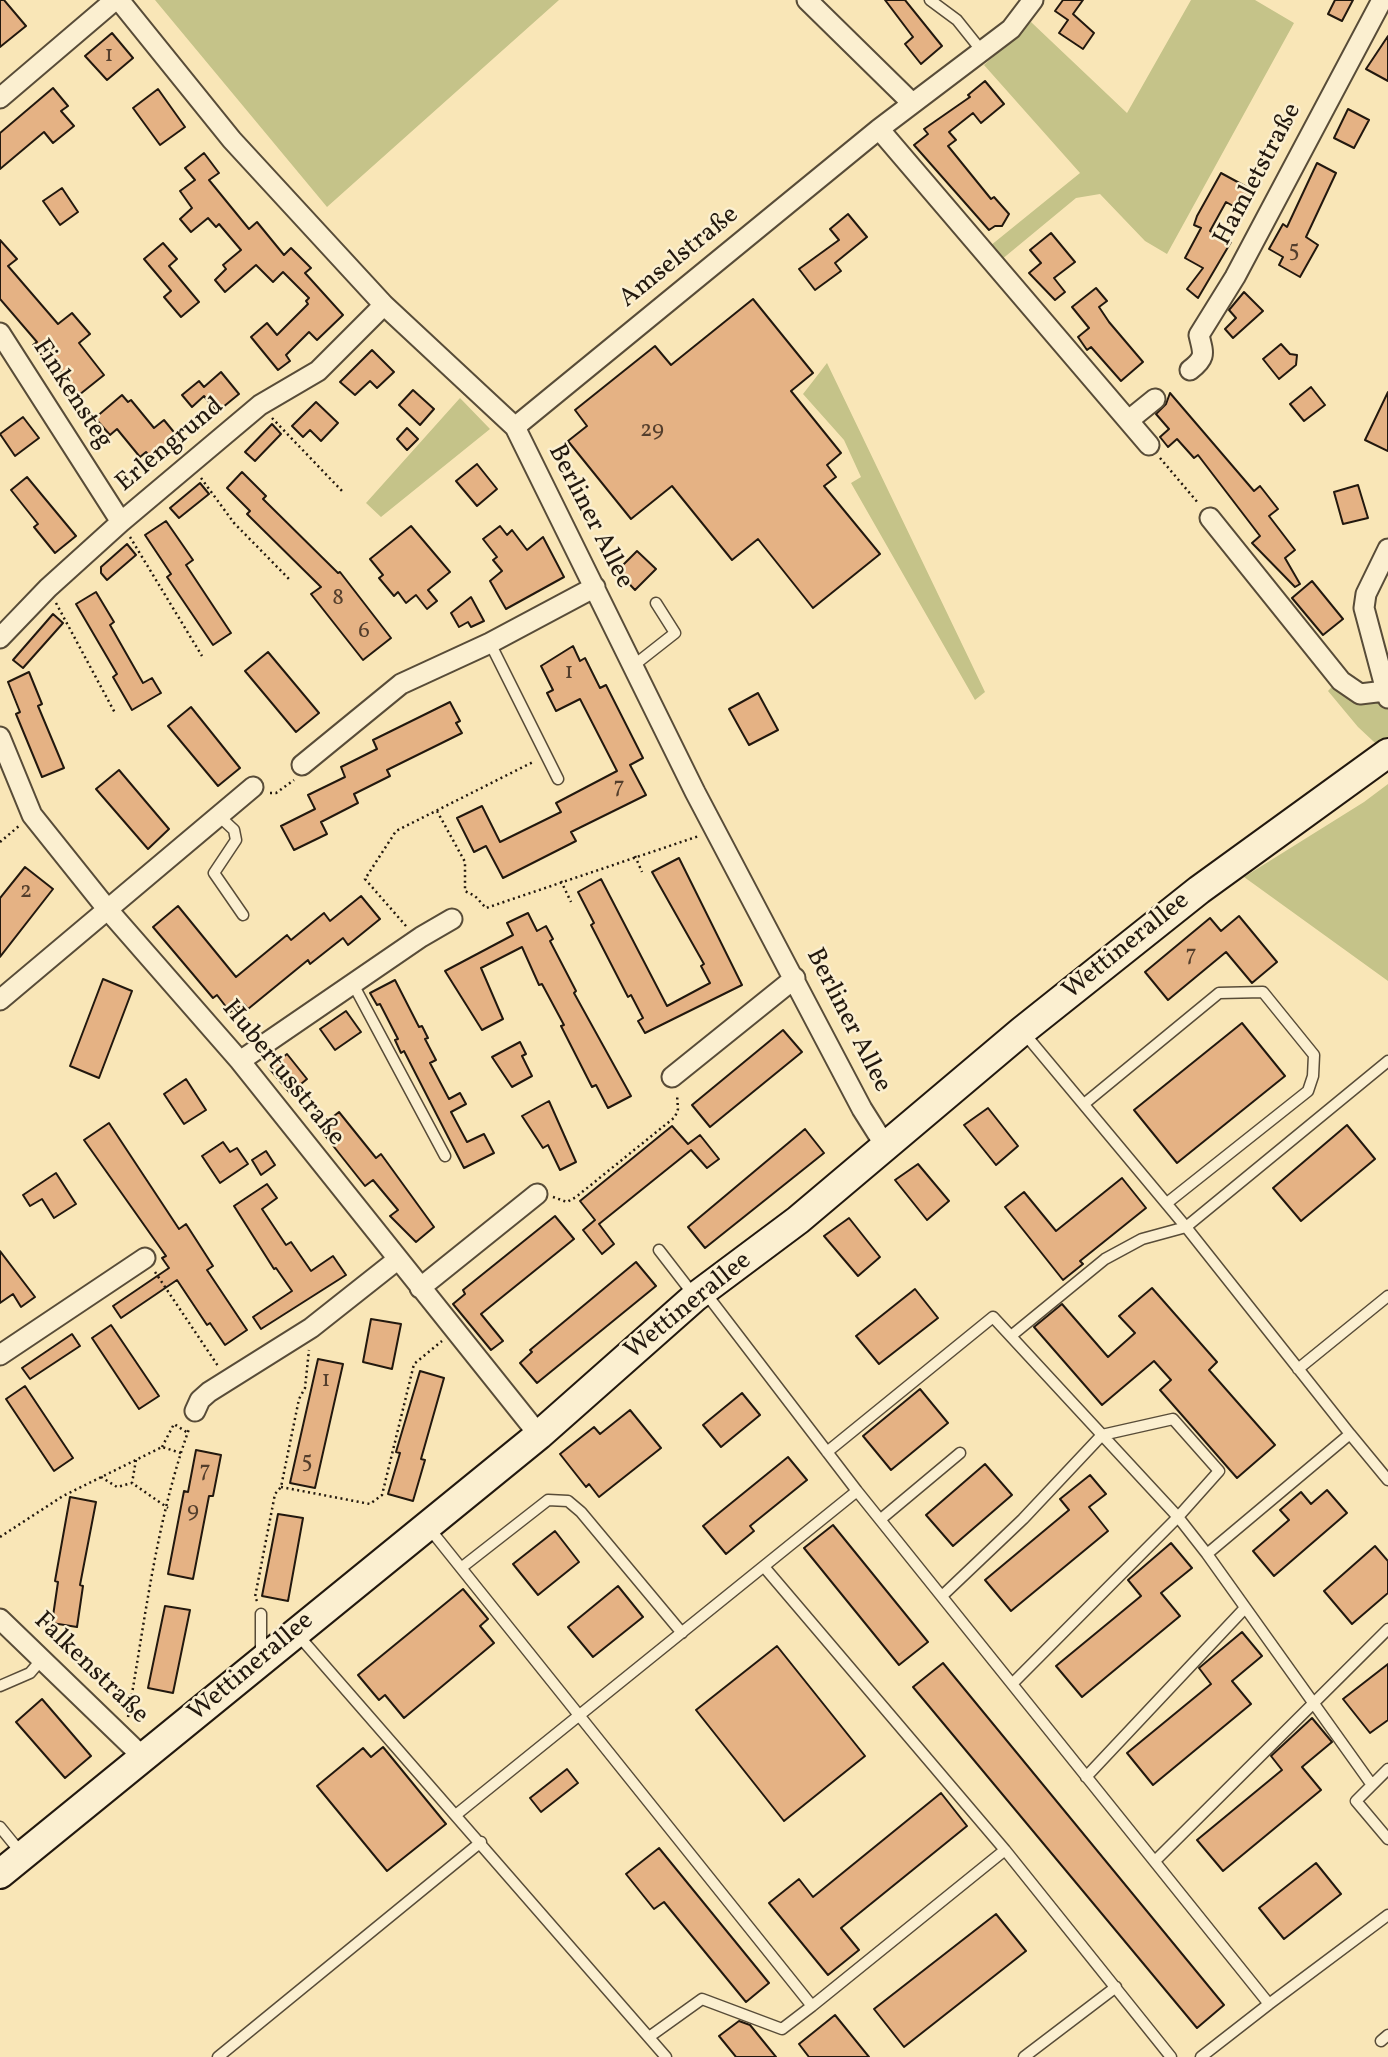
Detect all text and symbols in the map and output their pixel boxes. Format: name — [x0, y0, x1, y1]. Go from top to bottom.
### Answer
house number: 1 — [105, 43, 113, 71]
street label: Hamletstraße — [1208, 98, 1310, 252]
street label: Amselstraße — [614, 200, 746, 316]
house number: 5 — [1288, 238, 1300, 266]
street label: Finkensteg — [24, 334, 118, 456]
street label: Erlengrund — [111, 392, 231, 500]
house number: 29 — [640, 418, 664, 446]
street label: Berliner Allee — [539, 440, 639, 594]
house number: 8 — [332, 586, 344, 614]
house number: 6 — [358, 619, 370, 647]
house number: 1 — [565, 660, 573, 688]
house number: 7 — [613, 775, 625, 803]
house number: 2 — [20, 879, 32, 907]
street label: Wettinerallee — [1057, 886, 1197, 1008]
house number: 7 — [1185, 943, 1197, 971]
street label: Berliner Allee — [797, 944, 897, 1098]
street label: Hubertusstraße — [214, 995, 350, 1153]
street label: Wettinerallee — [619, 1246, 759, 1368]
house number: 1 — [322, 1368, 330, 1396]
house number: 5 — [301, 1449, 313, 1477]
house number: 7 — [199, 1459, 211, 1487]
house number: 9 — [187, 1499, 199, 1527]
street label: Falkenstraße — [26, 1607, 154, 1731]
street label: Wettinerallee — [183, 1607, 321, 1729]

